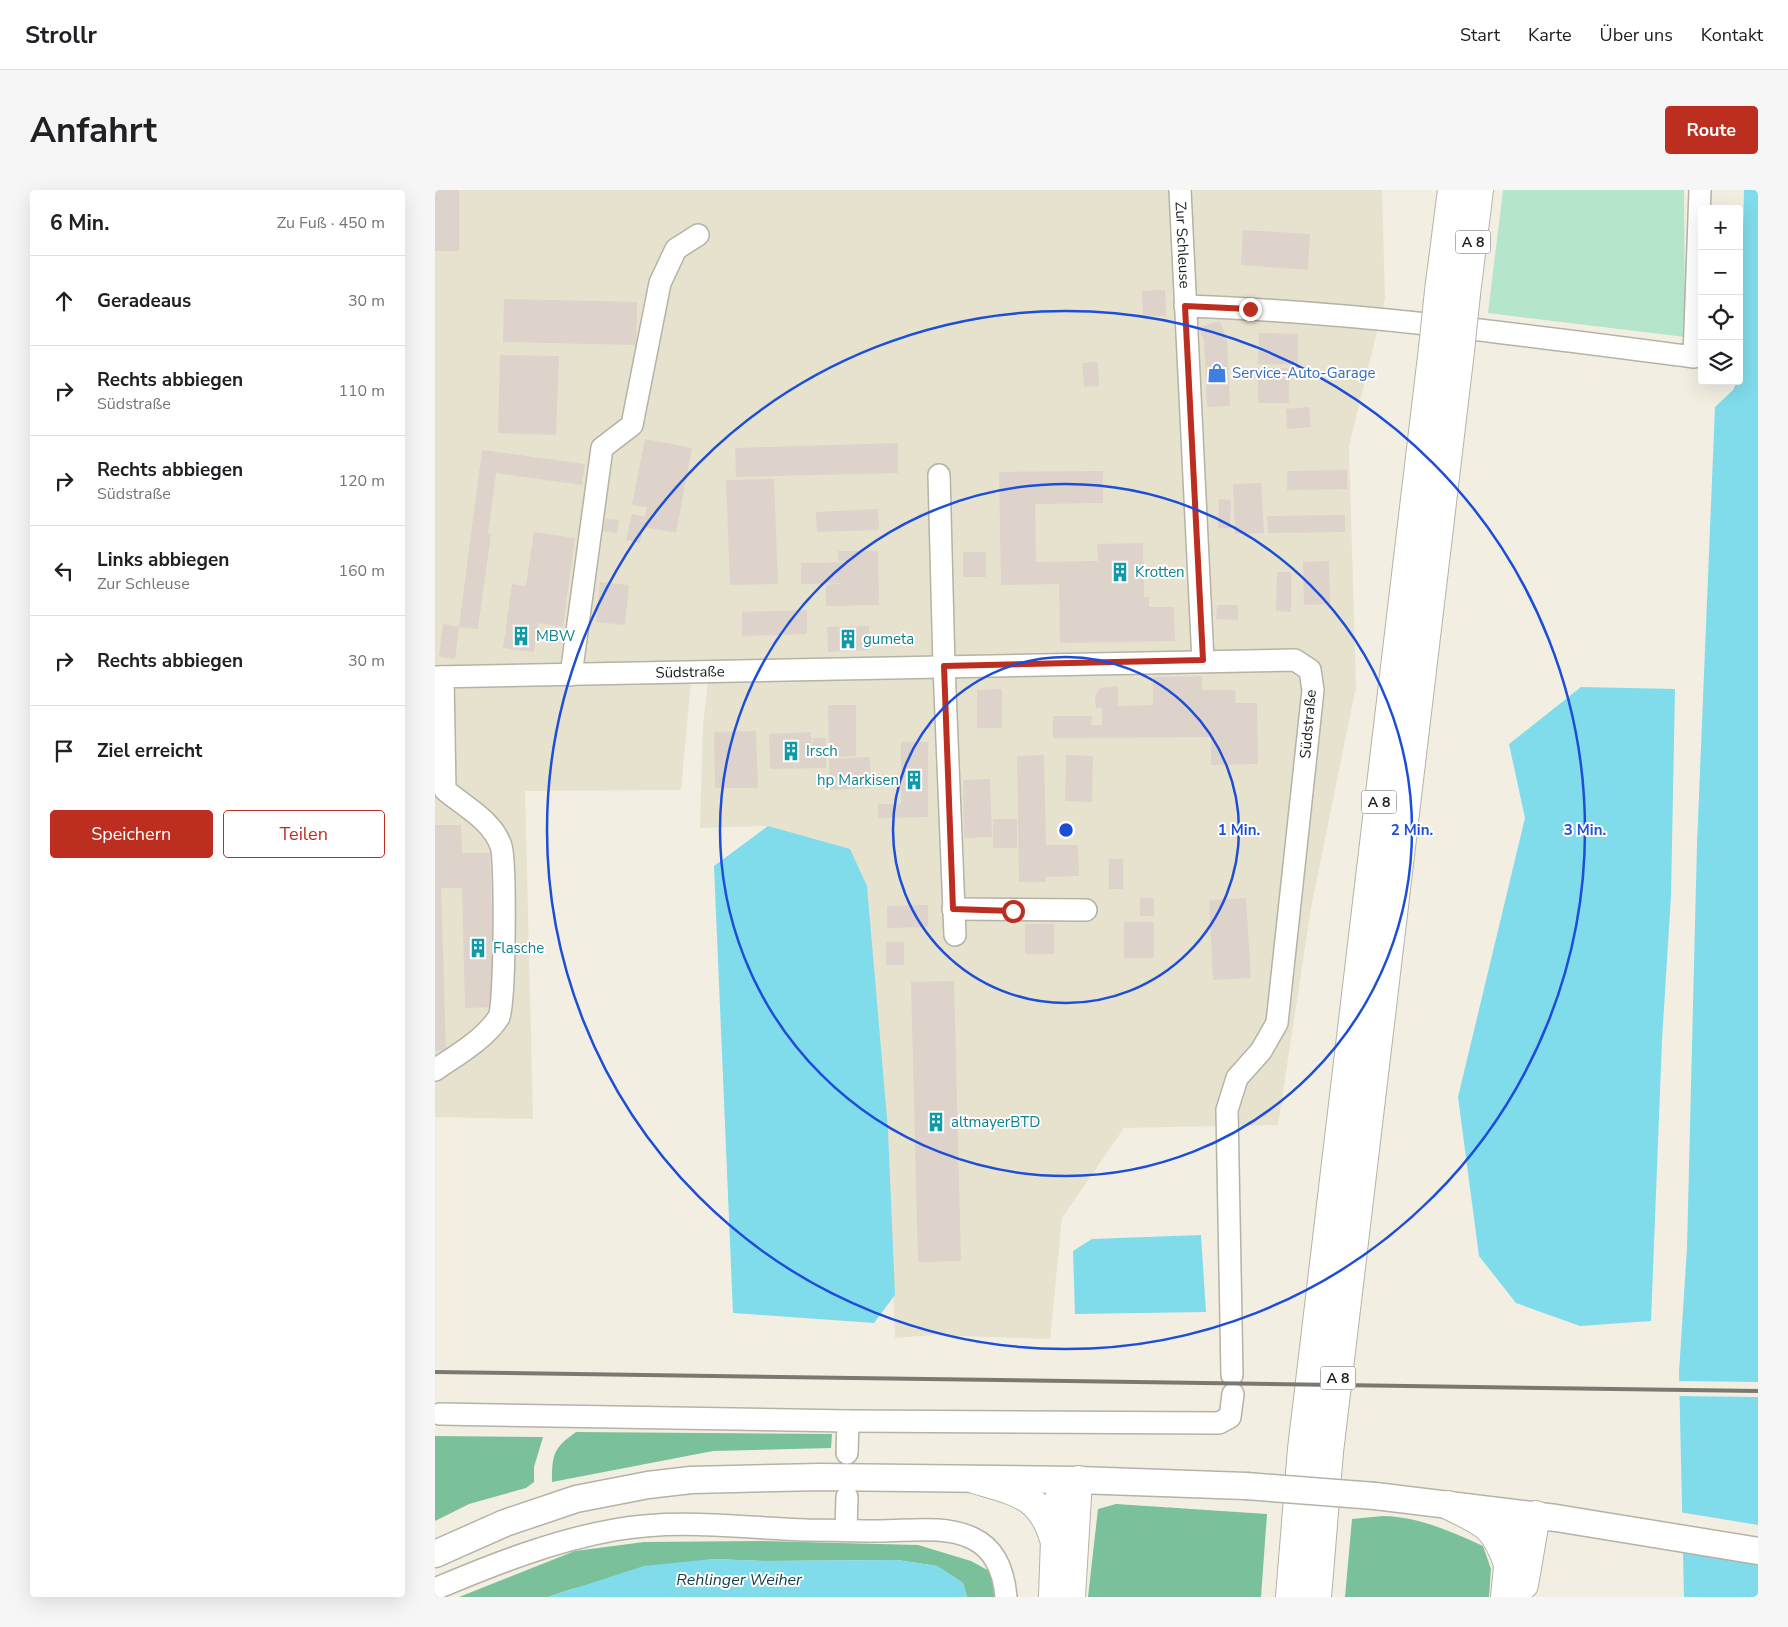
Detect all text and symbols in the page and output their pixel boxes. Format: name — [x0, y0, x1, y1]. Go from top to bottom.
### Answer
text: Strollr — [25, 19, 97, 51]
text: Start — [1460, 23, 1500, 47]
text: Karte — [1528, 23, 1572, 47]
text: Über uns — [1600, 23, 1673, 47]
text: Kontakt — [1701, 23, 1763, 47]
button: Route — [1665, 106, 1758, 154]
text: Anfahrt — [30, 107, 157, 154]
street label: Zur Schleuse — [1171, 201, 1195, 289]
map controls — [1698, 205, 1743, 385]
button: + — [1698, 205, 1743, 250]
text: 6 Min. — [50, 209, 109, 237]
text: Zu Fuß · 450 m — [277, 212, 385, 234]
road number: A 8 — [1455, 231, 1491, 254]
button: − — [1698, 250, 1743, 295]
icon: ahead — [50, 287, 78, 315]
text: Geradeaus — [97, 288, 191, 314]
text: 30 m — [348, 290, 385, 312]
button: locate — [1698, 295, 1743, 340]
route end — [1239, 298, 1262, 321]
button: layers — [1698, 340, 1743, 385]
shop icon: Service-Auto-Garage — [1206, 362, 1228, 384]
place label: Service-Auto-Garage — [1232, 363, 1376, 383]
text: Rechts abbiegen — [97, 367, 243, 393]
icon: right — [50, 377, 78, 405]
text: 110 m — [338, 380, 385, 402]
text: Südstraße — [97, 393, 171, 415]
text: Rechts abbiegen — [97, 457, 243, 483]
icon: right — [50, 467, 78, 495]
text: 120 m — [338, 470, 385, 492]
text: Südstraße — [97, 483, 171, 505]
text: Links abbiegen — [97, 547, 229, 573]
icon: left — [50, 557, 78, 585]
text: 160 m — [338, 560, 385, 582]
building icon: Krotten — [1109, 561, 1131, 583]
place label: Krotten — [1135, 562, 1185, 582]
text: Zur Schleuse — [97, 573, 190, 595]
building icon: MBW — [510, 625, 532, 647]
place label: MBW — [536, 626, 576, 646]
building icon: gumeta — [837, 628, 859, 650]
place label: gumeta — [863, 629, 914, 649]
icon: right — [50, 647, 78, 675]
text: Rechts abbiegen — [97, 648, 243, 674]
text: 30 m — [348, 650, 385, 672]
street label: Südstraße — [655, 661, 725, 683]
street label: Südstraße — [1295, 689, 1321, 759]
icon: arrive — [50, 737, 78, 765]
text: Ziel erreicht — [97, 738, 202, 764]
building icon: Irsch — [780, 740, 802, 762]
place label: Irsch — [806, 741, 838, 761]
building icon: hp Markisen — [903, 769, 925, 791]
place label: hp Markisen — [817, 770, 899, 790]
road number: A 8 — [1361, 790, 1397, 814]
button: Speichern — [50, 810, 213, 858]
button: Teilen — [223, 810, 385, 858]
text: 1 Min. — [1218, 820, 1260, 840]
text: 2 Min. — [1391, 820, 1433, 840]
text: 3 Min. — [1564, 820, 1606, 840]
centre of rings — [1057, 821, 1075, 839]
route start — [1002, 900, 1025, 923]
building icon: Flasche — [467, 937, 489, 959]
place label: Flasche — [493, 938, 544, 958]
building icon: altmayerBTD — [925, 1111, 947, 1133]
place label: altmayerBTD — [951, 1112, 1040, 1132]
road number: A 8 — [1321, 1366, 1355, 1390]
water label: Rehlinger Weiher — [676, 1569, 803, 1591]

